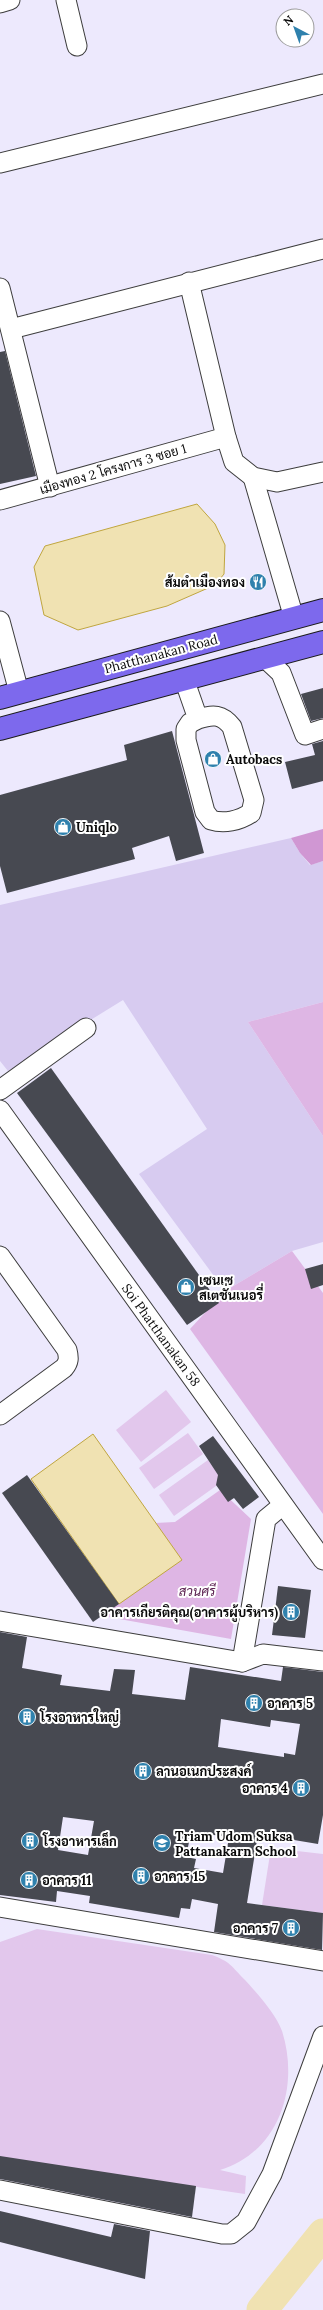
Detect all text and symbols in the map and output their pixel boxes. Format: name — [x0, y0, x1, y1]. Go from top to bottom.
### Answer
north arrow — [275, 8, 315, 48]
text: N — [281, 12, 297, 29]
street label: เมืองทอง 2 โครงการ 3 ซอย 1 — [37, 439, 189, 498]
restaurant icon: ส้มตำเมืองทอง — [248, 572, 268, 592]
place label: ส้มตำเมืองทอง — [165, 573, 245, 591]
street label: Phatthanakan Road — [102, 631, 220, 677]
shop icon: Autobacs — [203, 749, 223, 769]
place label: Autobacs — [226, 751, 282, 768]
shop icon: Uniqlo — [53, 817, 73, 837]
place label: Uniqlo — [76, 819, 117, 836]
place label: เซนเซ สเตชั่นเนอรี่ — [199, 1272, 264, 1304]
shop icon: เซนเซ สเตชั่นเนอรี่ — [176, 1277, 196, 1297]
street label: Soi Phatthanakan 58 — [118, 1280, 204, 1390]
park label: สวนศรี — [179, 1582, 216, 1600]
building icon: อาคารเกียรติคุณ(อาคารผู้บริหาร) — [281, 1602, 301, 1622]
place label: อาคารเกียรติคุณ(อาคารผู้บริหาร) — [100, 1603, 278, 1623]
building icon: อาคาร 5 — [244, 1693, 264, 1713]
place label: อาคาร 5 — [267, 1695, 313, 1712]
building icon: โรงอาหารใหญ่ — [17, 1707, 37, 1727]
place label: โรงอาหารใหญ่ — [39, 1708, 119, 1726]
building icon: ลานอเนกประสงค์ — [133, 1761, 153, 1781]
place label: ลานอเนกประสงค์ — [156, 1762, 252, 1780]
building icon: อาคาร 4 — [291, 1778, 311, 1798]
place label: อาคาร 4 — [242, 1780, 288, 1797]
place label: Triam Udom Suksa Pattanakarn School — [175, 1828, 296, 1860]
building icon: โรงอาหารเล็ก — [20, 1831, 40, 1851]
place label: โรงอาหารเล็ก — [42, 1831, 117, 1850]
school or university icon: Triam Udom Suksa Pattanakarn School — [152, 1833, 172, 1853]
building icon: อาคาร 15 — [131, 1866, 151, 1886]
place label: อาคาร 15 — [154, 1868, 205, 1885]
building icon: อาคาร 11 — [19, 1870, 39, 1890]
place label: อาคาร 11 — [42, 1872, 92, 1889]
building icon: อาคาร 7 — [281, 1918, 301, 1938]
place label: อาคาร 7 — [233, 1920, 278, 1937]

